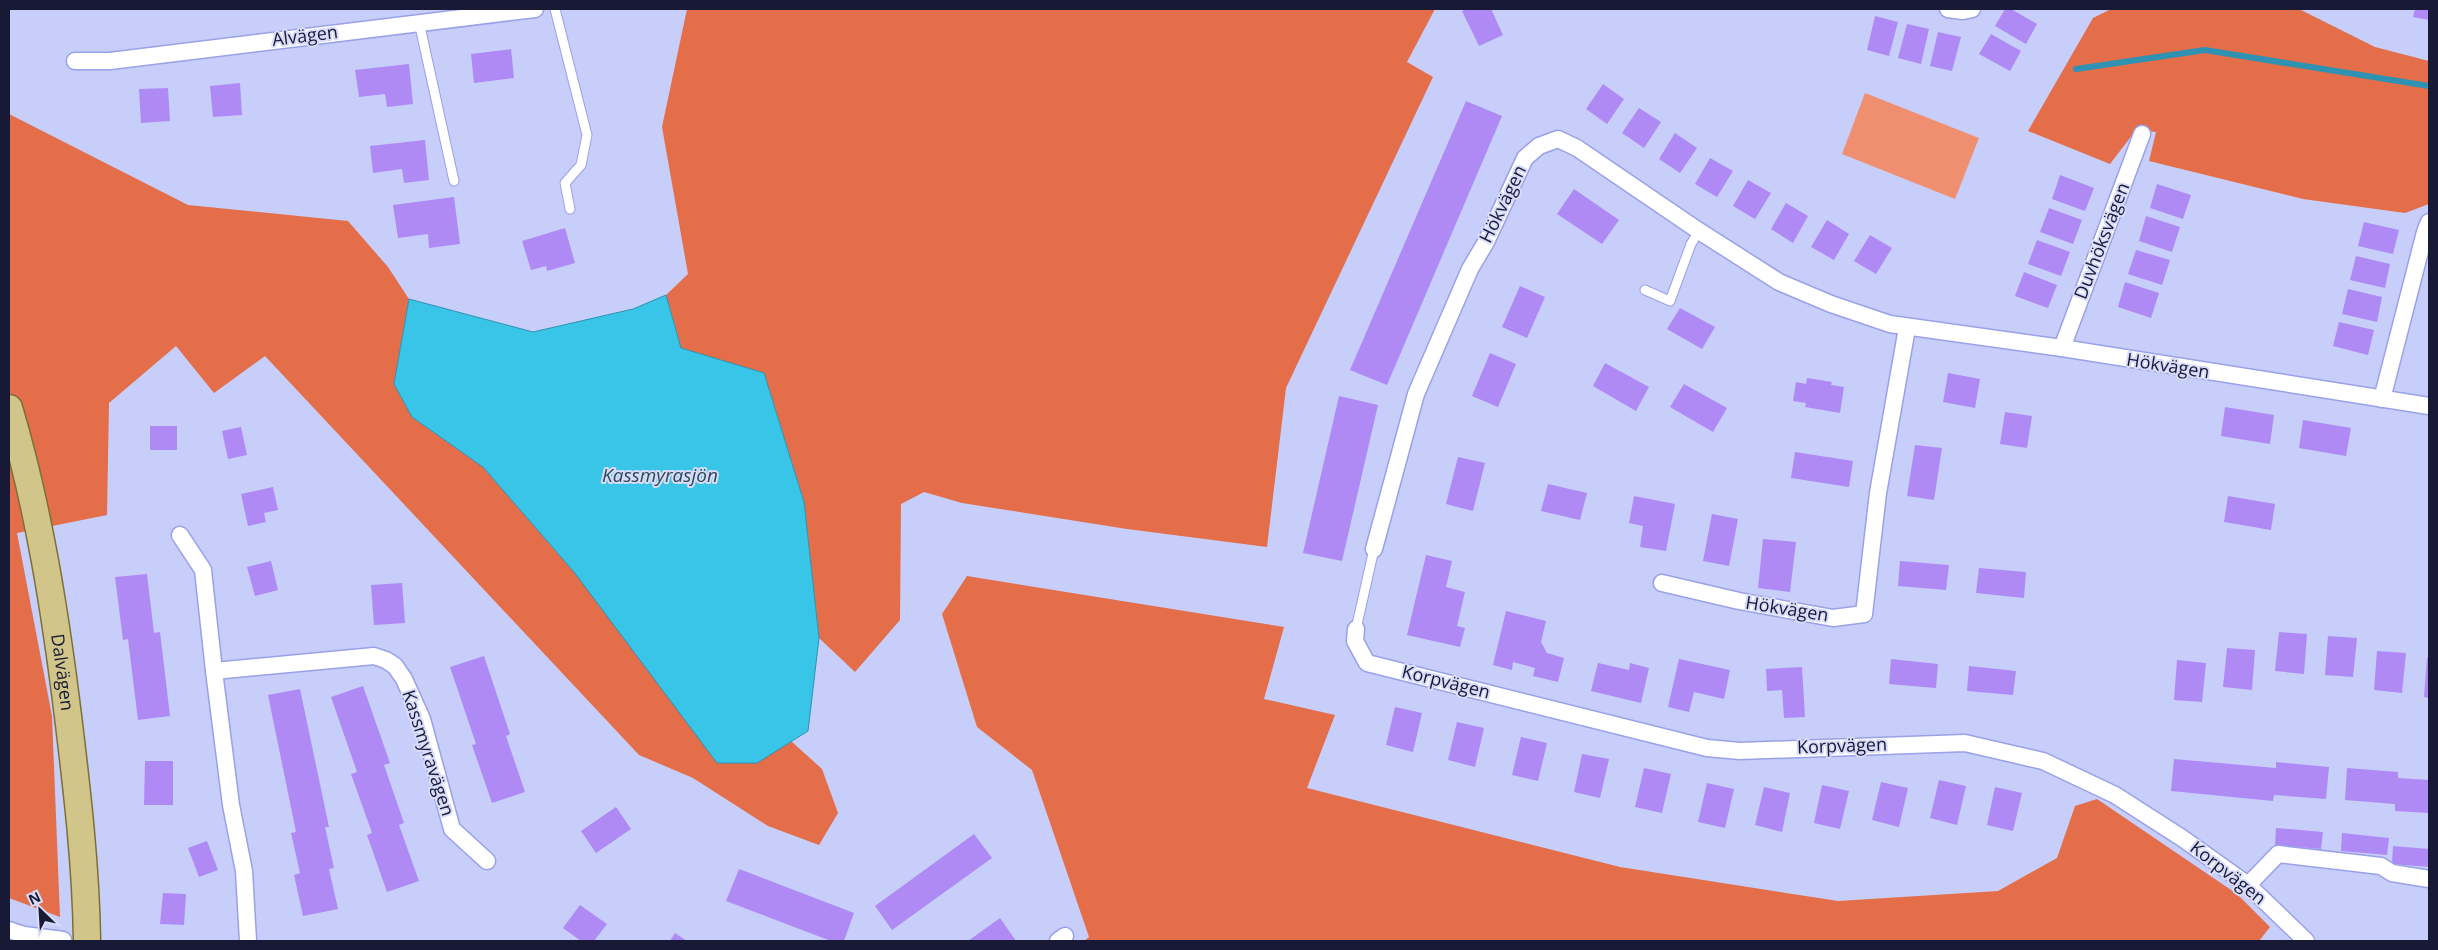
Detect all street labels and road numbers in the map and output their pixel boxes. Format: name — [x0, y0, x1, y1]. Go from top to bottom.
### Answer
street label: Alvägen — [271, 19, 339, 51]
street label: Hökvägen — [1473, 161, 1531, 246]
street label: Duvhöksvägen — [2068, 179, 2134, 302]
street label: Hökvägen — [2125, 347, 2211, 383]
street label: Hökvägen — [1744, 590, 1830, 626]
street label: Dalvägen — [46, 632, 80, 712]
street label: Korpvägen — [1400, 658, 1493, 704]
street label: Kassmyravägen — [397, 687, 461, 819]
street label: Korpvägen — [1797, 731, 1887, 759]
street label: Korpvägen — [2186, 835, 2272, 909]

